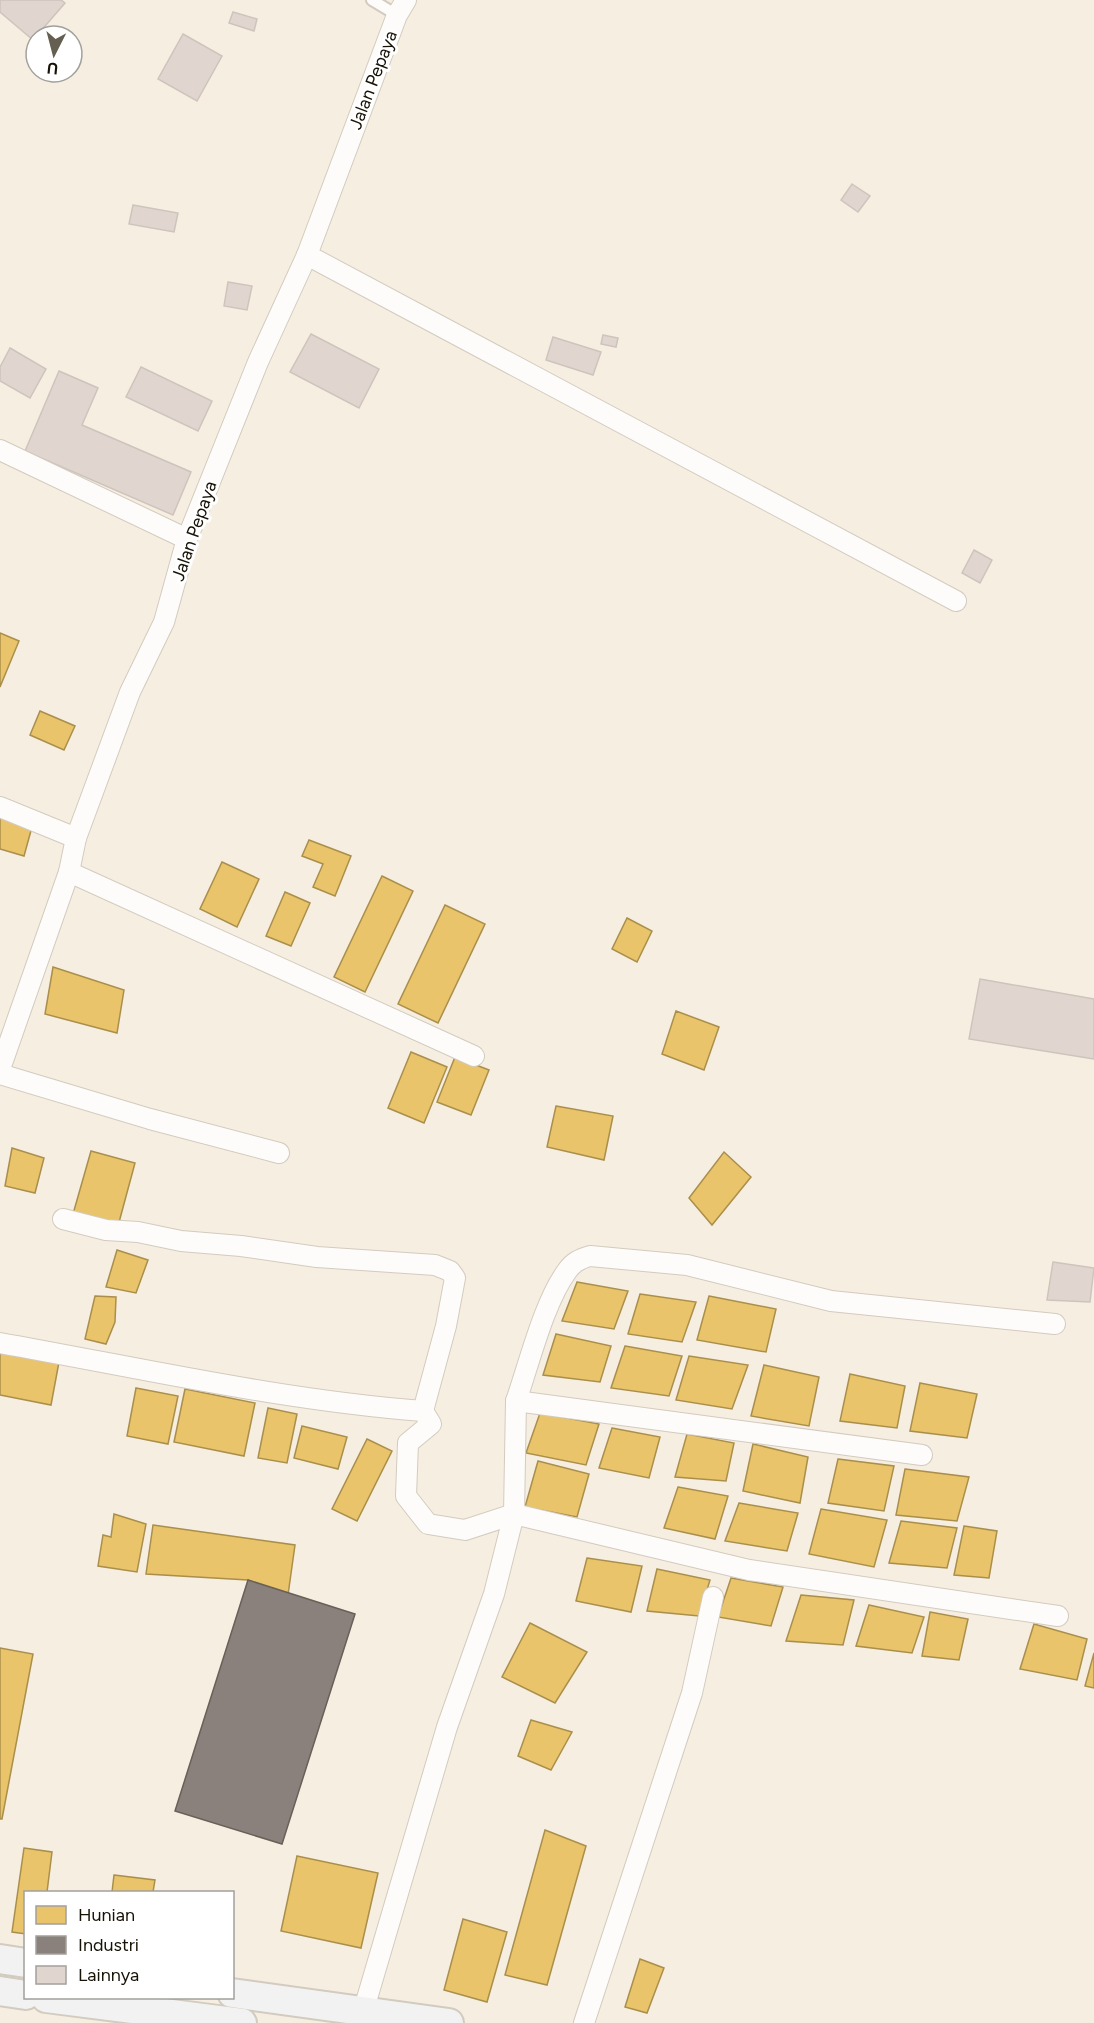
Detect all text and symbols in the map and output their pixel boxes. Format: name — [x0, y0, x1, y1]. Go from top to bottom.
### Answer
north arrow — [24, 24, 84, 84]
street label: Jalan Pepaya — [344, 27, 402, 133]
text: U — [46, 58, 59, 78]
street label: Jalan Pepaya — [167, 478, 221, 584]
legend — [24, 1891, 234, 1999]
text: Hunian — [78, 1904, 135, 1926]
text: Industri — [78, 1934, 139, 1956]
text: Lainnya — [78, 1964, 139, 1986]

